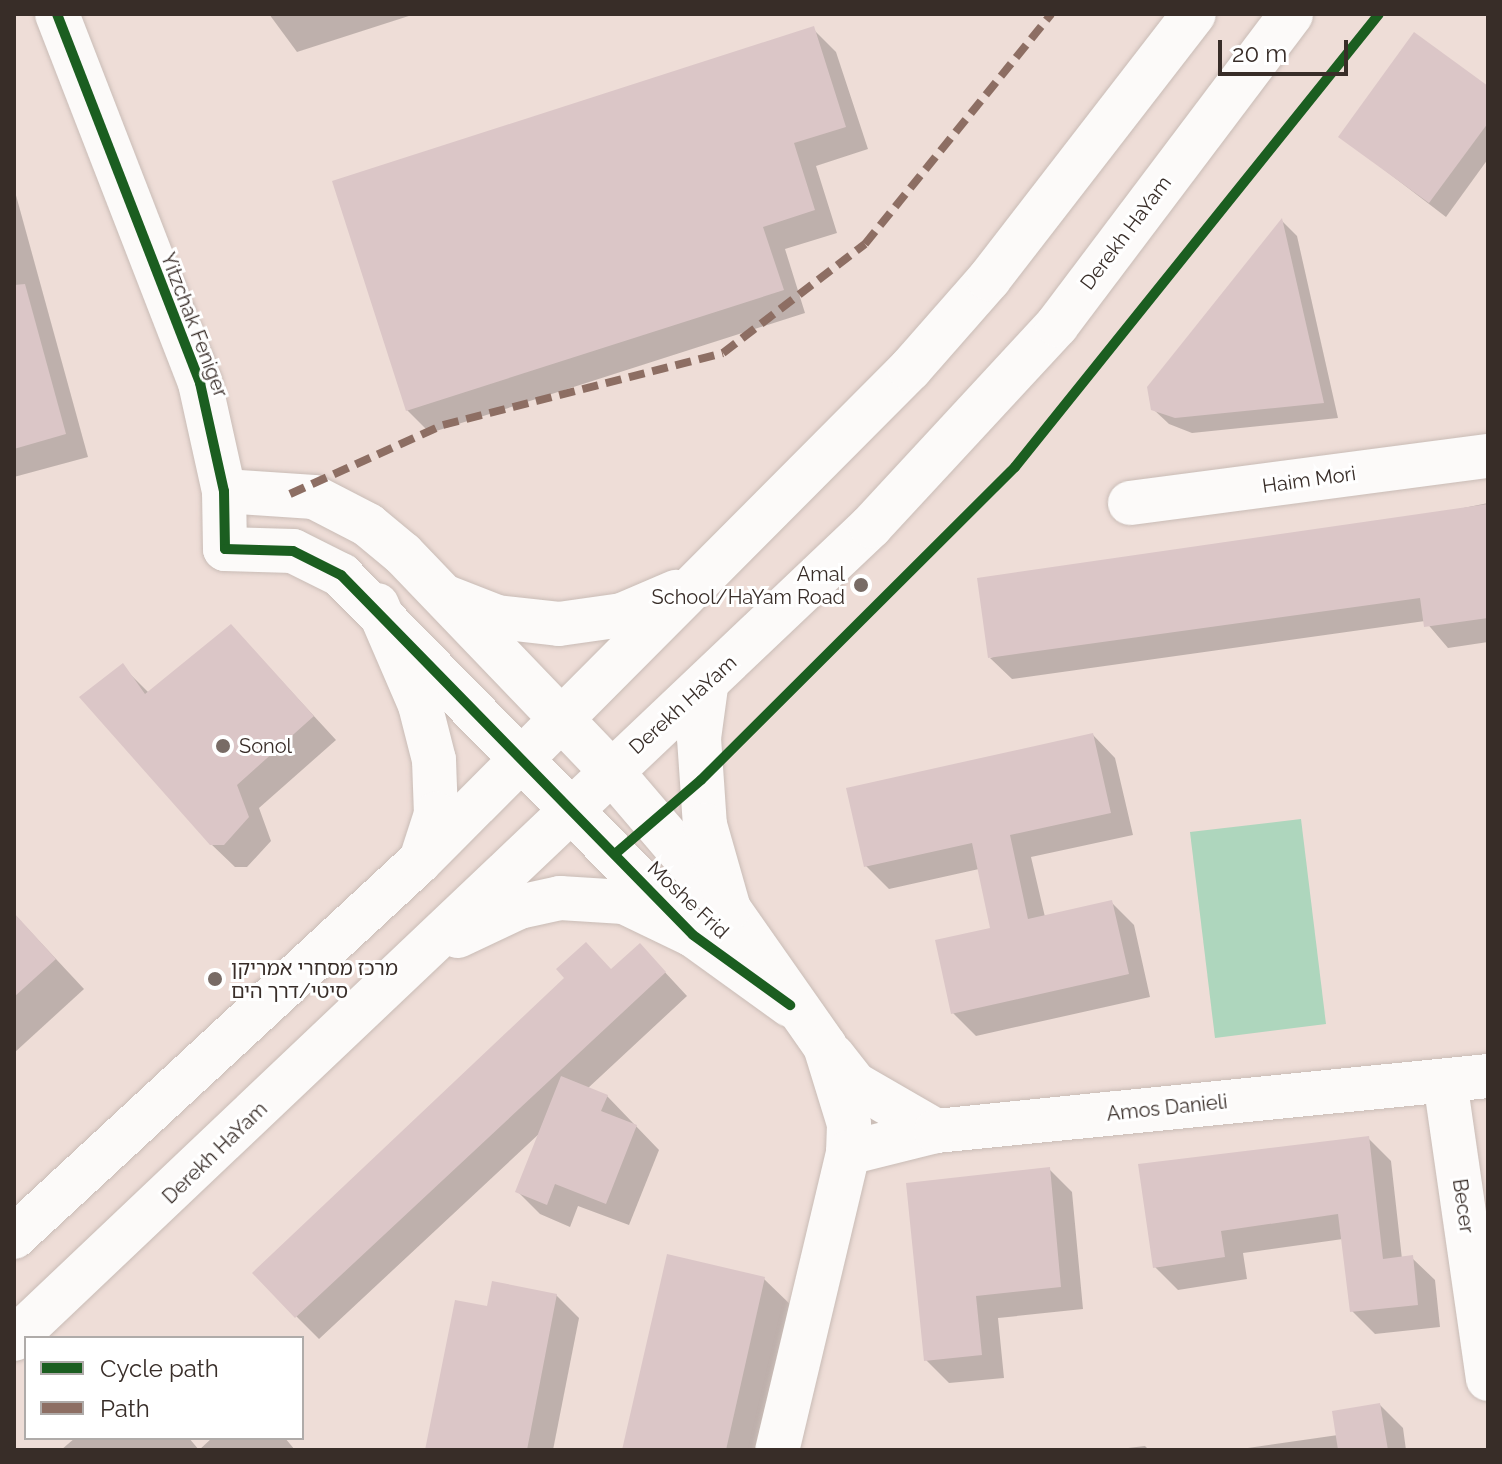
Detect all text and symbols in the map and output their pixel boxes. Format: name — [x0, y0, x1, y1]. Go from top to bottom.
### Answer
scale bar — [1222, 24, 1352, 74]
text: 20 m — [1232, 39, 1287, 68]
street label: Derekh HaYam — [1075, 171, 1177, 295]
street label: Yitzchak Feniger — [155, 249, 233, 401]
street label: Haim Mori — [1261, 462, 1357, 498]
place label: Amal School/HaYam Road — [652, 562, 845, 609]
marker: Amal School/HaYam Road — [852, 576, 870, 594]
street label: Derekh HaYam — [624, 651, 742, 759]
place label: Sonol — [239, 734, 292, 758]
marker: Sonol — [214, 737, 232, 755]
street label: Moshe Frid — [642, 856, 734, 944]
place label: מרכז מסחרי אמריקן סיטי/דרך הים — [231, 956, 398, 1003]
marker: מרכז מסחרי אמריקן סיטי/דרך הים — [206, 970, 224, 988]
street label: Amos Danieli — [1105, 1090, 1229, 1126]
street label: Derekh HaYam — [158, 1097, 272, 1209]
street label: Becer — [1447, 1177, 1479, 1235]
legend — [24, 1336, 304, 1440]
text: Cycle path — [100, 1354, 219, 1383]
text: Path — [100, 1394, 150, 1423]

